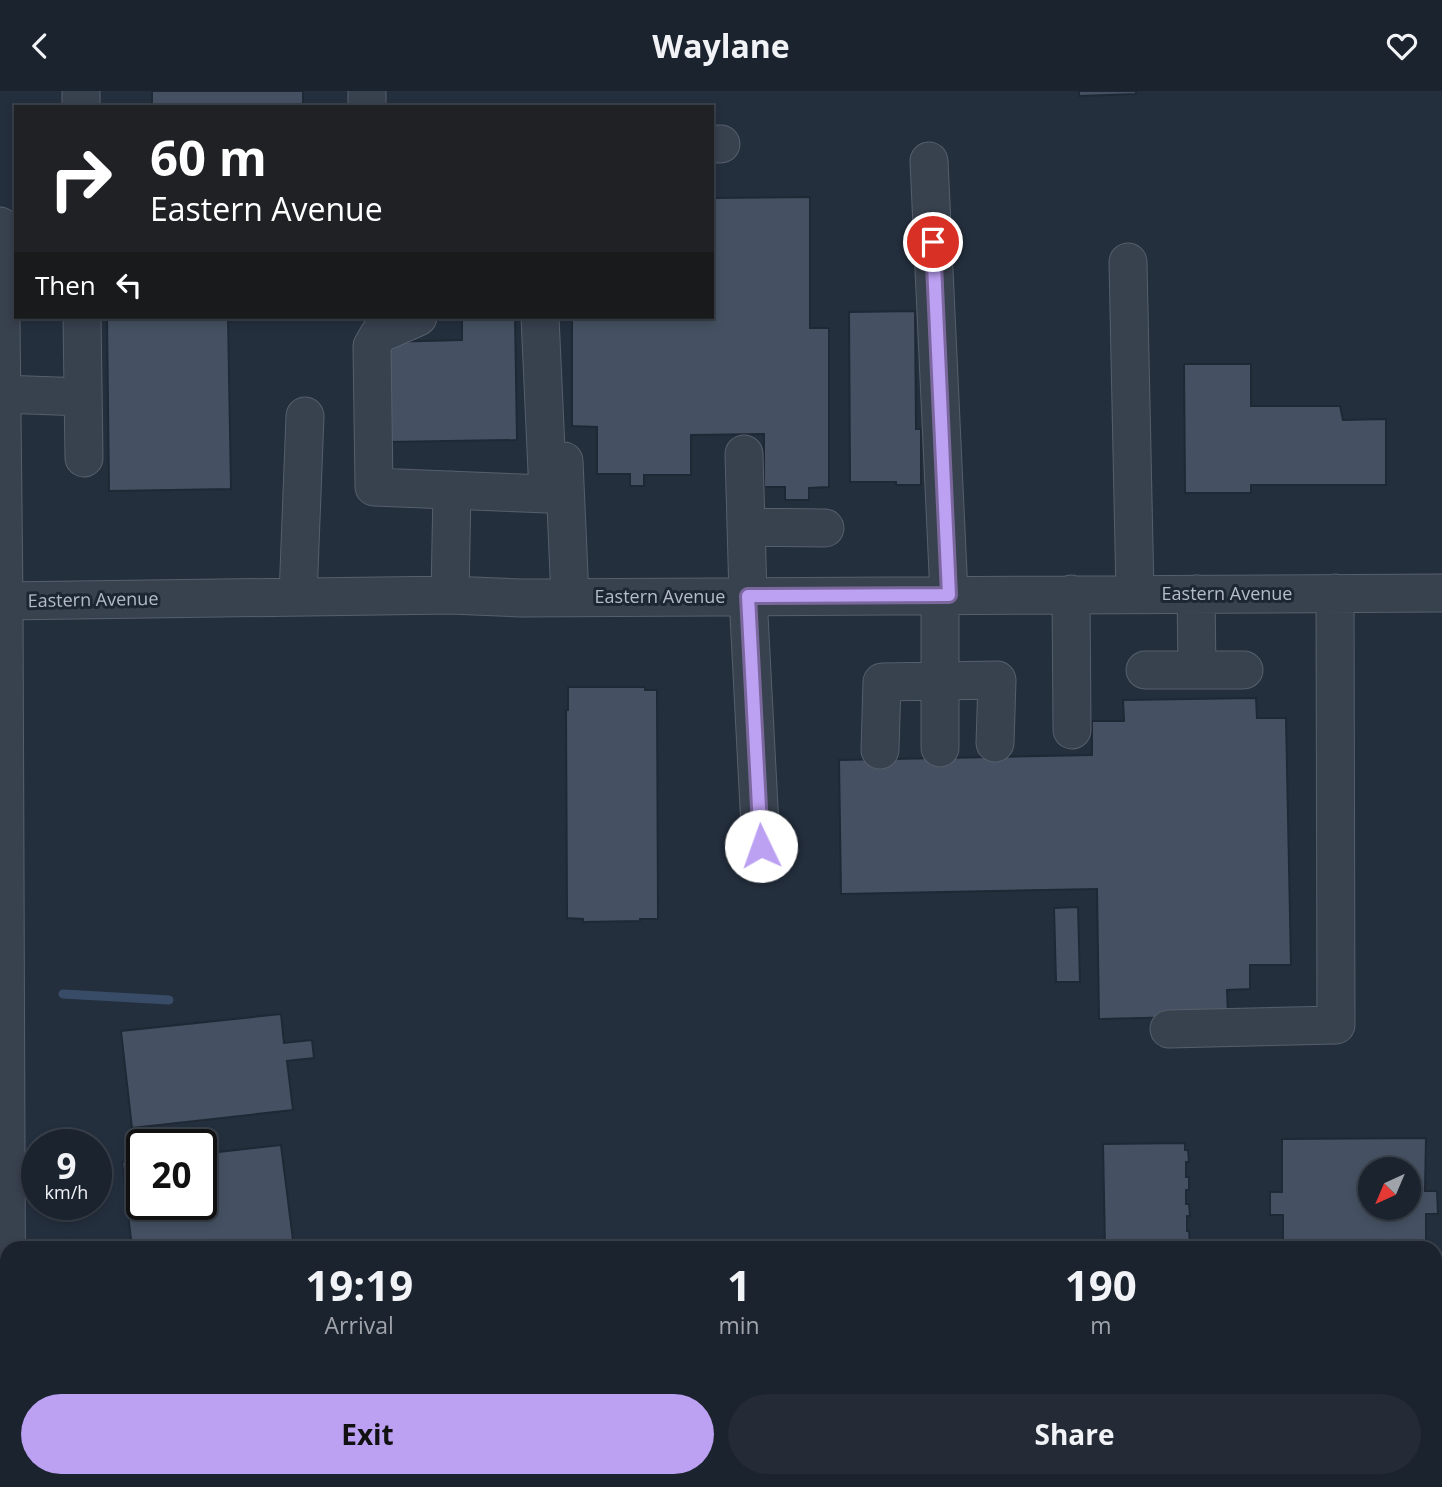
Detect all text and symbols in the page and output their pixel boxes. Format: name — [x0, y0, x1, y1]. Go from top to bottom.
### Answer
text: Waylane — [652, 24, 790, 67]
icon: back — [21, 27, 59, 65]
icon: heart — [1383, 27, 1421, 65]
text: 60 m — [150, 124, 267, 190]
icon: right — [35, 133, 126, 224]
text: Eastern Avenue — [150, 187, 383, 230]
pin — [903, 212, 963, 272]
icon: arrive — [914, 223, 952, 261]
icon: left — [110, 266, 148, 304]
text: Then — [35, 267, 96, 303]
street label: Eastern Avenue — [1162, 581, 1292, 605]
street label: Eastern Avenue — [595, 584, 725, 608]
street label: Eastern Avenue — [27, 586, 159, 612]
position arrow — [724, 809, 798, 883]
speed limit sign: 20 — [126, 1129, 217, 1220]
text: 9 — [56, 1142, 77, 1189]
north arrow — [1358, 1157, 1421, 1220]
map controls — [1358, 1157, 1421, 1220]
text: km/h — [45, 1180, 88, 1204]
text: 19:19 — [305, 1256, 413, 1313]
text: 1 — [727, 1256, 751, 1313]
text: 190 — [1065, 1256, 1137, 1313]
text: Arrival — [325, 1309, 394, 1341]
text: min — [718, 1309, 760, 1341]
text: m — [1090, 1309, 1111, 1341]
button: Exit — [21, 1394, 714, 1474]
button: Share — [728, 1394, 1421, 1474]

